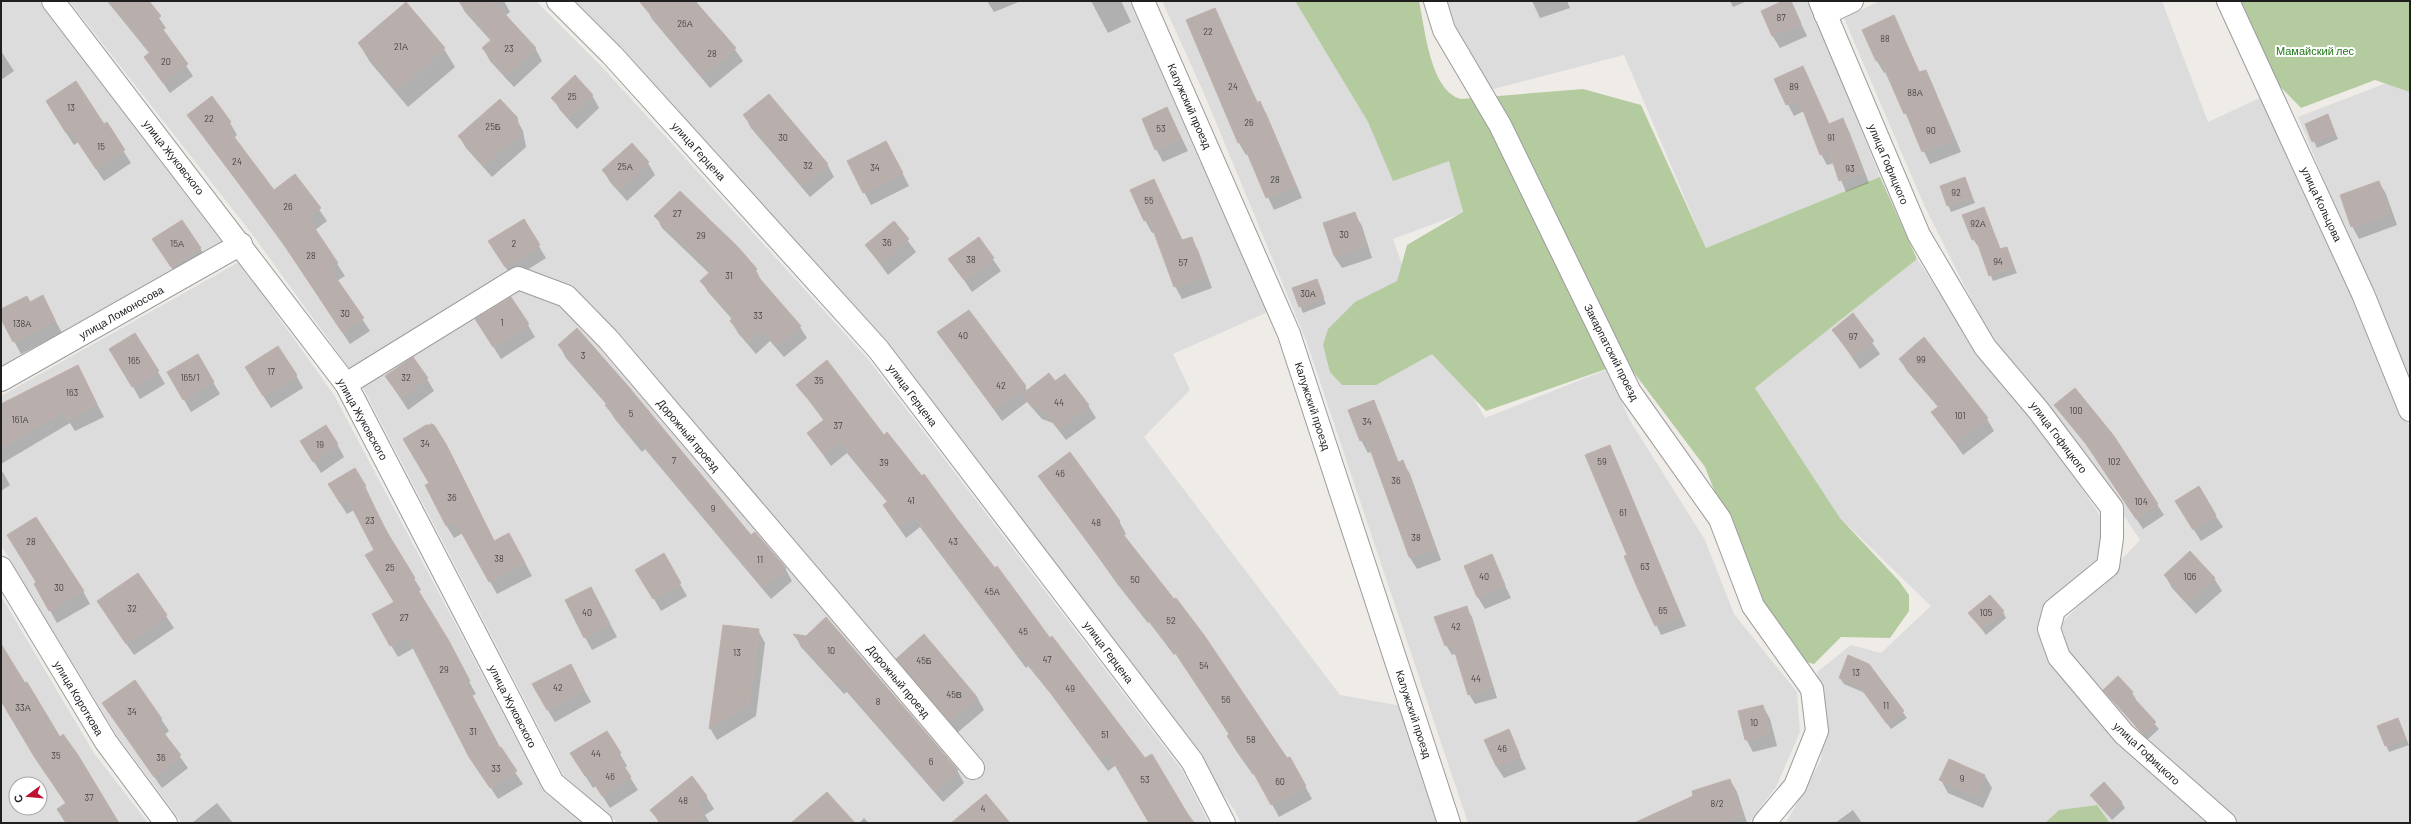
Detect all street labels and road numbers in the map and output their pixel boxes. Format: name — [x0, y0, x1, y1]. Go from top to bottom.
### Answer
street label: Калужский проезд — [1165, 61, 1215, 151]
street label: улица Жуковского — [141, 117, 207, 197]
street label: улица Герцена — [669, 119, 729, 184]
street label: улица Гофицкого — [1866, 122, 1912, 206]
street label: улица Кольцова — [2299, 165, 2345, 244]
street label: улица Ломоносова — [77, 282, 166, 341]
street label: Закарпатский проезд — [1582, 301, 1642, 403]
street label: Калужский проезд — [1293, 360, 1334, 452]
street label: улица Герцена — [885, 361, 941, 429]
street label: улица Жуковского — [335, 376, 391, 462]
street label: Дорожный проезд — [655, 396, 724, 474]
street label: улица Гофицкого — [2028, 399, 2090, 475]
street label: улица Герцена — [1081, 618, 1137, 686]
street label: Дорожный проезд — [865, 642, 934, 720]
street label: улица Короткова — [52, 658, 107, 738]
street label: улица Жуковского — [487, 662, 539, 750]
street label: Калужский проезд — [1394, 668, 1435, 760]
street label: улица Гофицкого — [2111, 719, 2183, 787]

